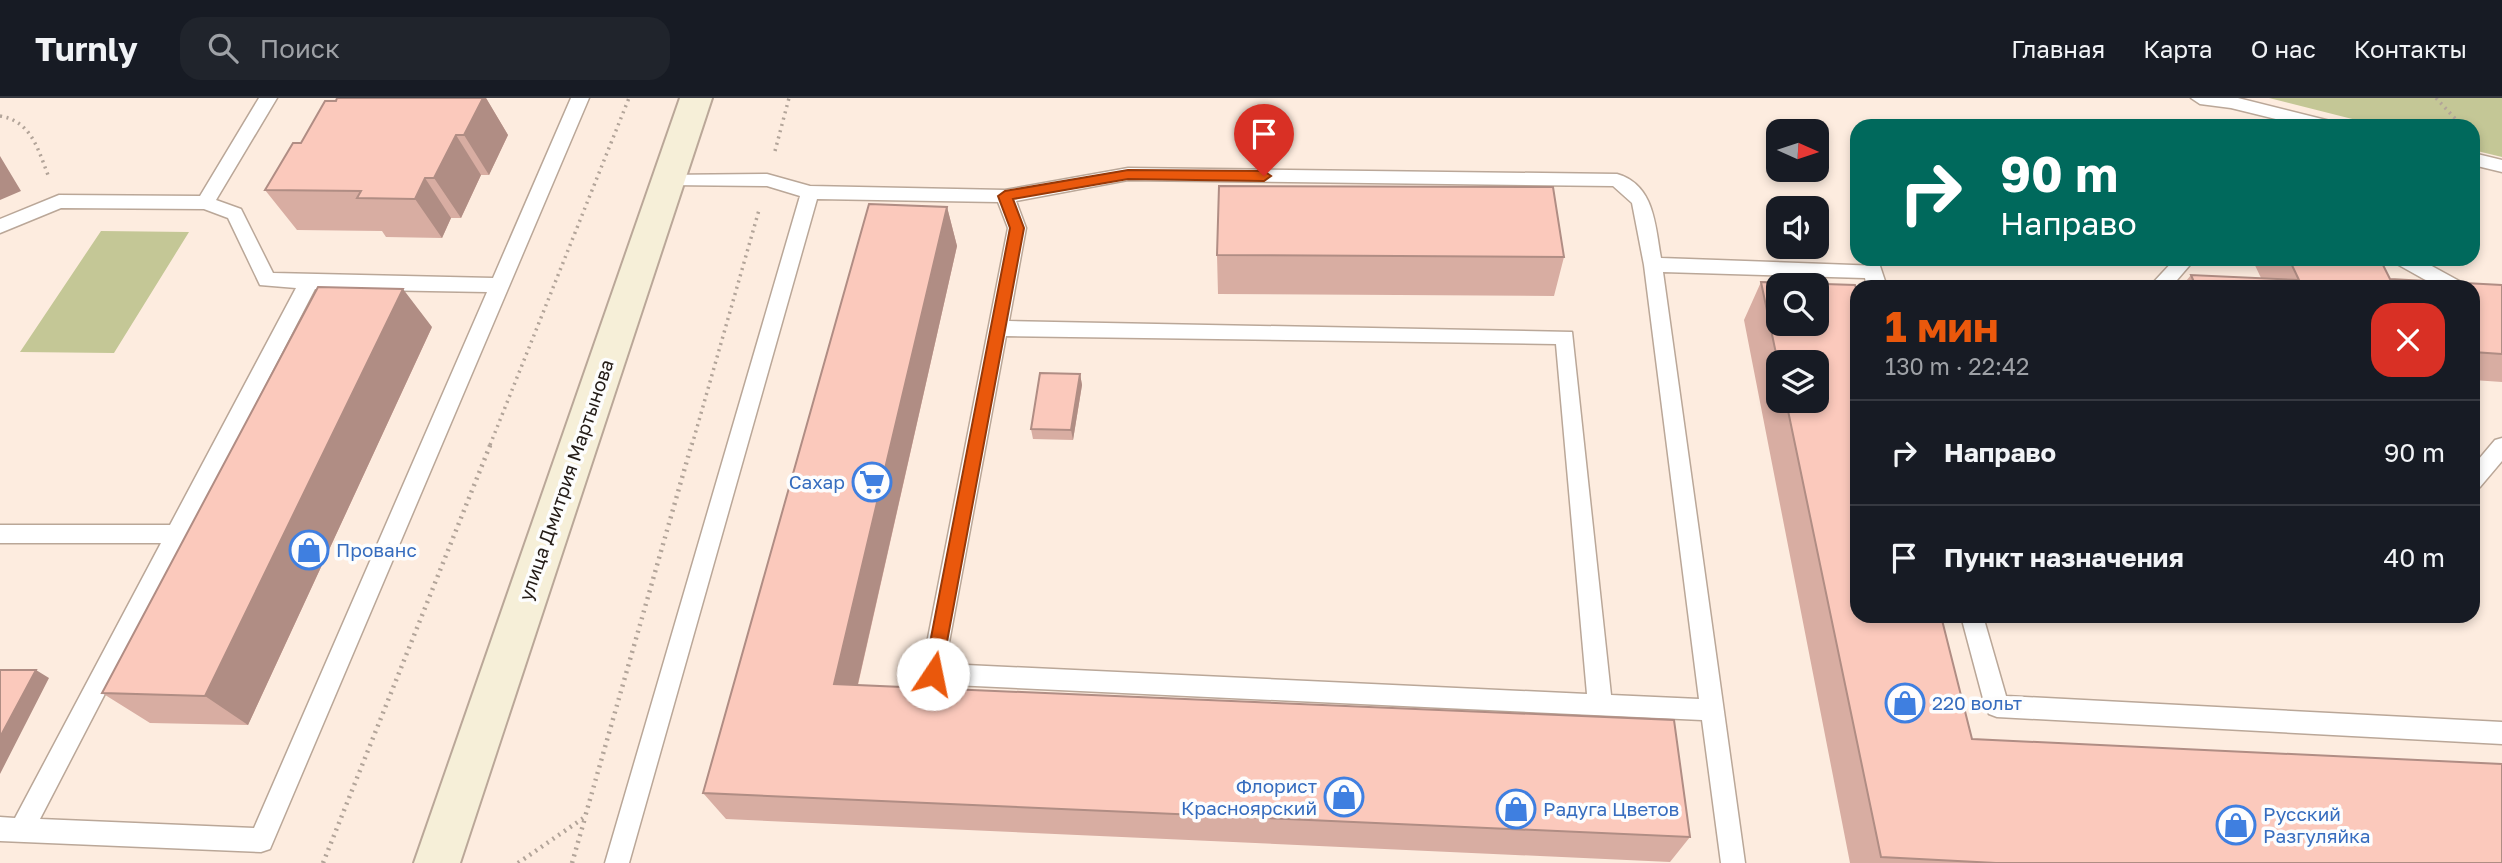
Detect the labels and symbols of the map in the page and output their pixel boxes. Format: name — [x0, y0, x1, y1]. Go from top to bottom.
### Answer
pin — [1234, 104, 1294, 176]
north arrow — [1766, 119, 1829, 182]
street label: улица Дмитрия Мартынова — [513, 356, 618, 604]
supermarket icon: Сахар — [851, 461, 893, 503]
place label: Сахар — [789, 470, 845, 493]
shop icon: Прованс — [288, 529, 330, 571]
place label: Прованс — [336, 538, 417, 561]
position arrow — [896, 637, 970, 711]
shop icon: 220 вольт — [1884, 682, 1926, 724]
place label: 220 вольт — [1932, 691, 2022, 714]
place label: Флорист Красноярский — [1181, 774, 1317, 819]
shop icon: Флорист Красноярский — [1323, 776, 1365, 818]
shop icon: Радуга Цветов — [1495, 788, 1537, 830]
place label: Радуга Цветов — [1543, 797, 1679, 820]
place label: Русский Разгуляйка — [2263, 802, 2371, 847]
shop icon: Русский Разгуляйка — [2215, 804, 2257, 846]

